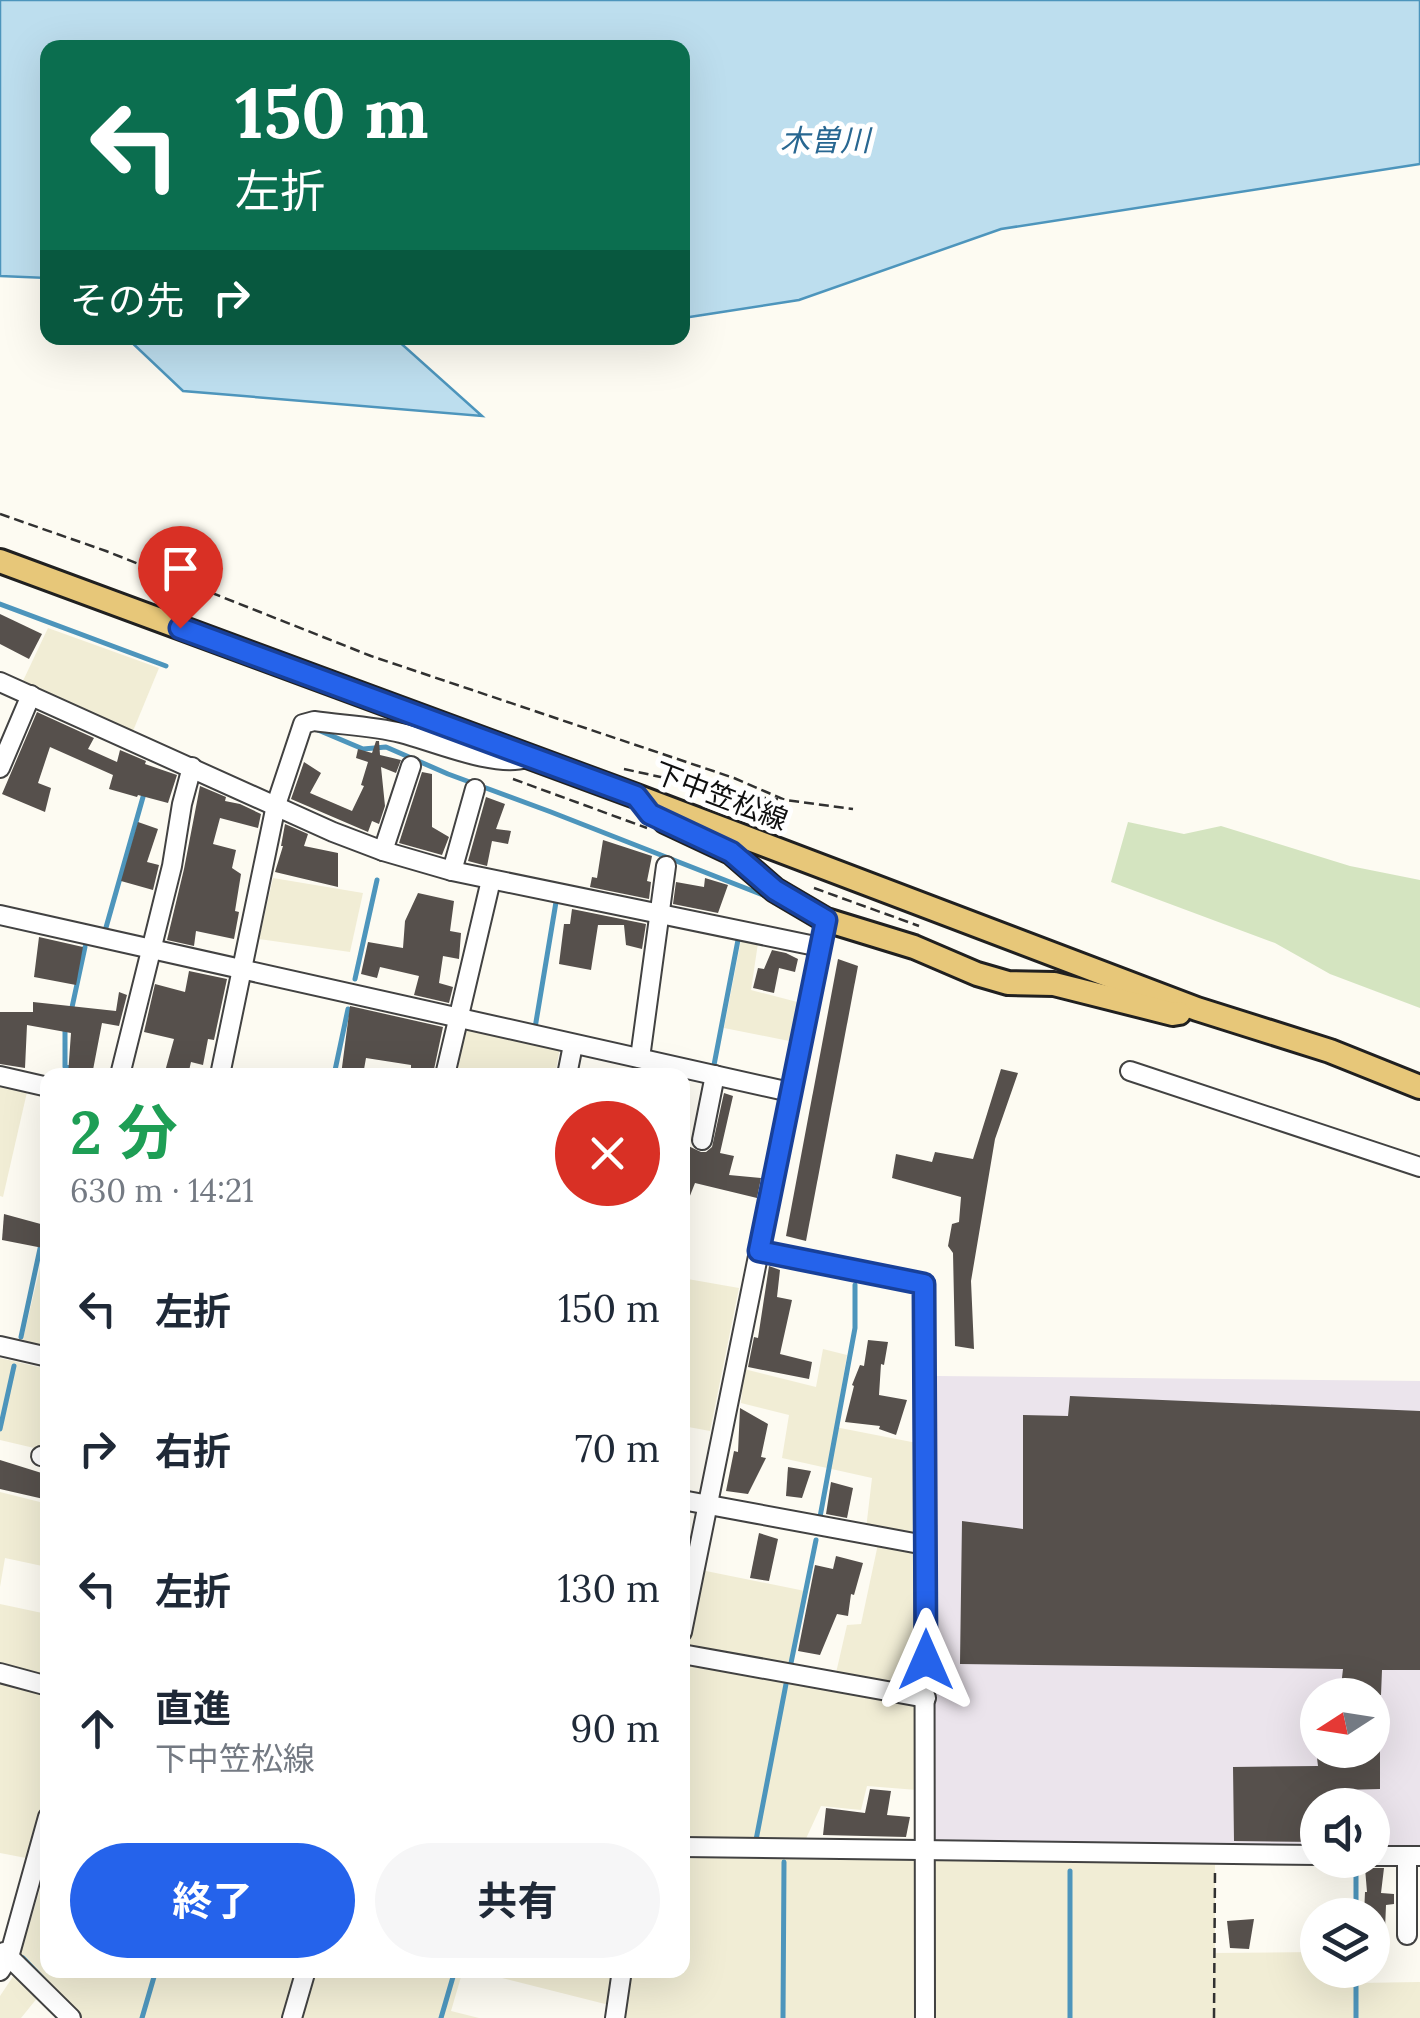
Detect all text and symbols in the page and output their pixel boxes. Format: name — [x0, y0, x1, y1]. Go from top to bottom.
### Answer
text: 150 m — [235, 68, 429, 157]
icon: left — [70, 80, 200, 210]
water label: 木曽川 — [780, 121, 873, 159]
text: 左折 — [235, 162, 325, 219]
icon: right — [204, 270, 259, 325]
text: その先 — [70, 276, 184, 324]
pin — [138, 526, 223, 629]
icon: arrive — [153, 541, 208, 596]
street label: 下中笠松線 — [649, 754, 793, 838]
text: 2 分 — [70, 1094, 178, 1170]
button: close — [555, 1101, 660, 1206]
text: 630 m · 14:21 — [70, 1170, 254, 1211]
icon: left — [70, 1281, 125, 1336]
text: 150 m — [558, 1284, 660, 1332]
text: 左折 — [155, 1287, 231, 1335]
icon: right — [70, 1421, 125, 1476]
text: 70 m — [575, 1424, 660, 1472]
text: 右折 — [155, 1427, 231, 1475]
icon: left — [70, 1561, 125, 1616]
text: 130 m — [557, 1564, 660, 1612]
text: 左折 — [155, 1567, 231, 1615]
position arrow — [874, 1608, 978, 1712]
north arrow — [1300, 1678, 1390, 1768]
map controls — [1300, 1678, 1390, 1988]
text: 直進 — [155, 1684, 231, 1732]
icon: ahead — [70, 1701, 125, 1756]
text: 90 m — [570, 1704, 660, 1752]
text: 下中笠松線 — [155, 1738, 315, 1779]
button: sound — [1300, 1788, 1390, 1878]
button: 終了 — [70, 1843, 355, 1958]
button: 共有 — [375, 1843, 660, 1958]
button: layers — [1300, 1898, 1390, 1988]

